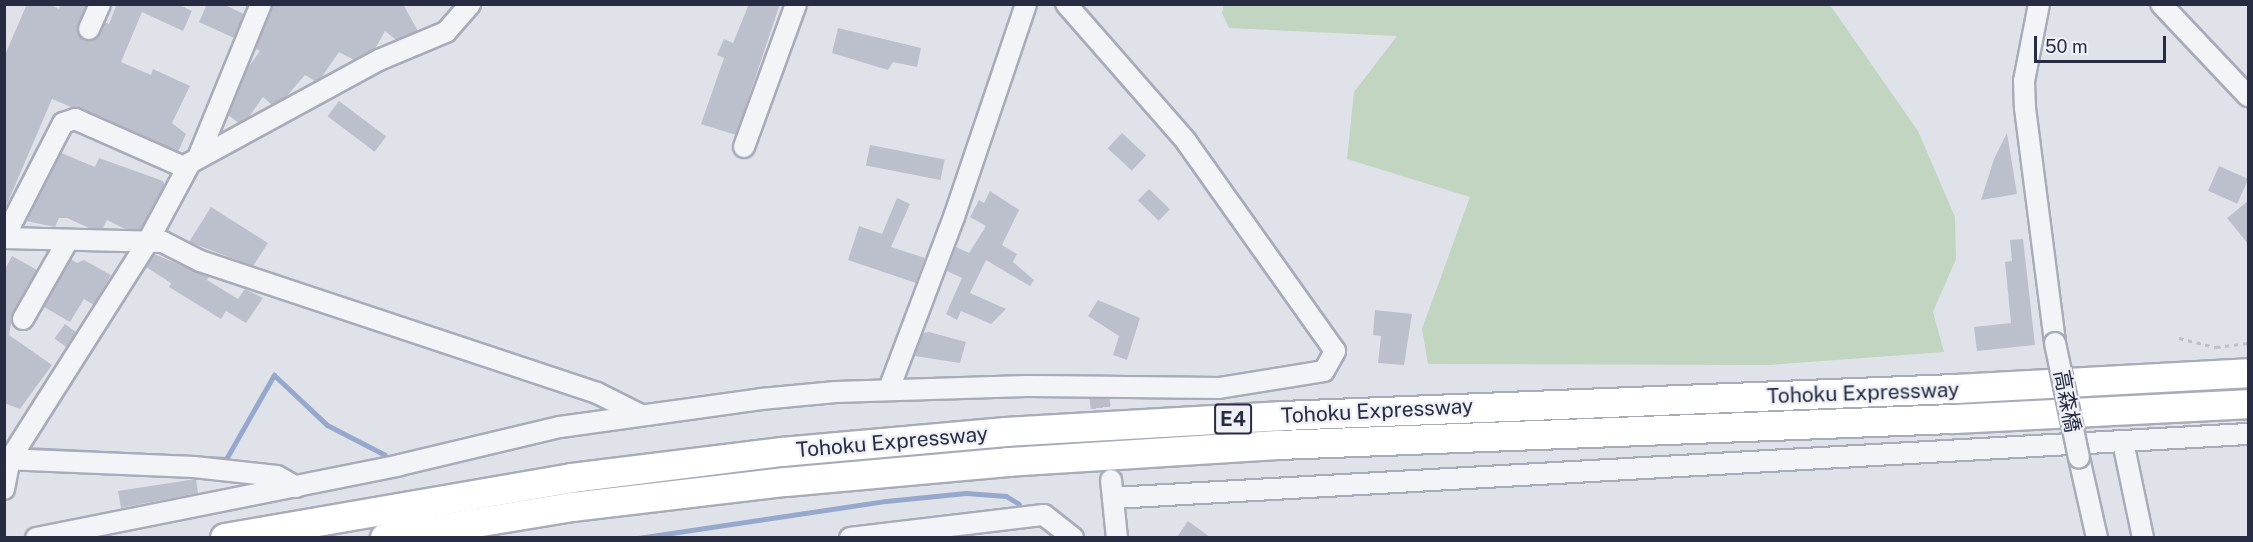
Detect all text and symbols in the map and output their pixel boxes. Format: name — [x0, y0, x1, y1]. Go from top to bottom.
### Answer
scale bar — [2037, 24, 2169, 62]
text: 50 m — [2045, 36, 2088, 57]
street label: 高森橋 — [2049, 368, 2085, 434]
street label: Tohoku Expressway — [1766, 377, 1960, 409]
street label: Tohoku Expressway — [1280, 393, 1474, 429]
road number: E4 — [1214, 402, 1252, 436]
street label: Tohoku Expressway — [795, 421, 989, 463]

